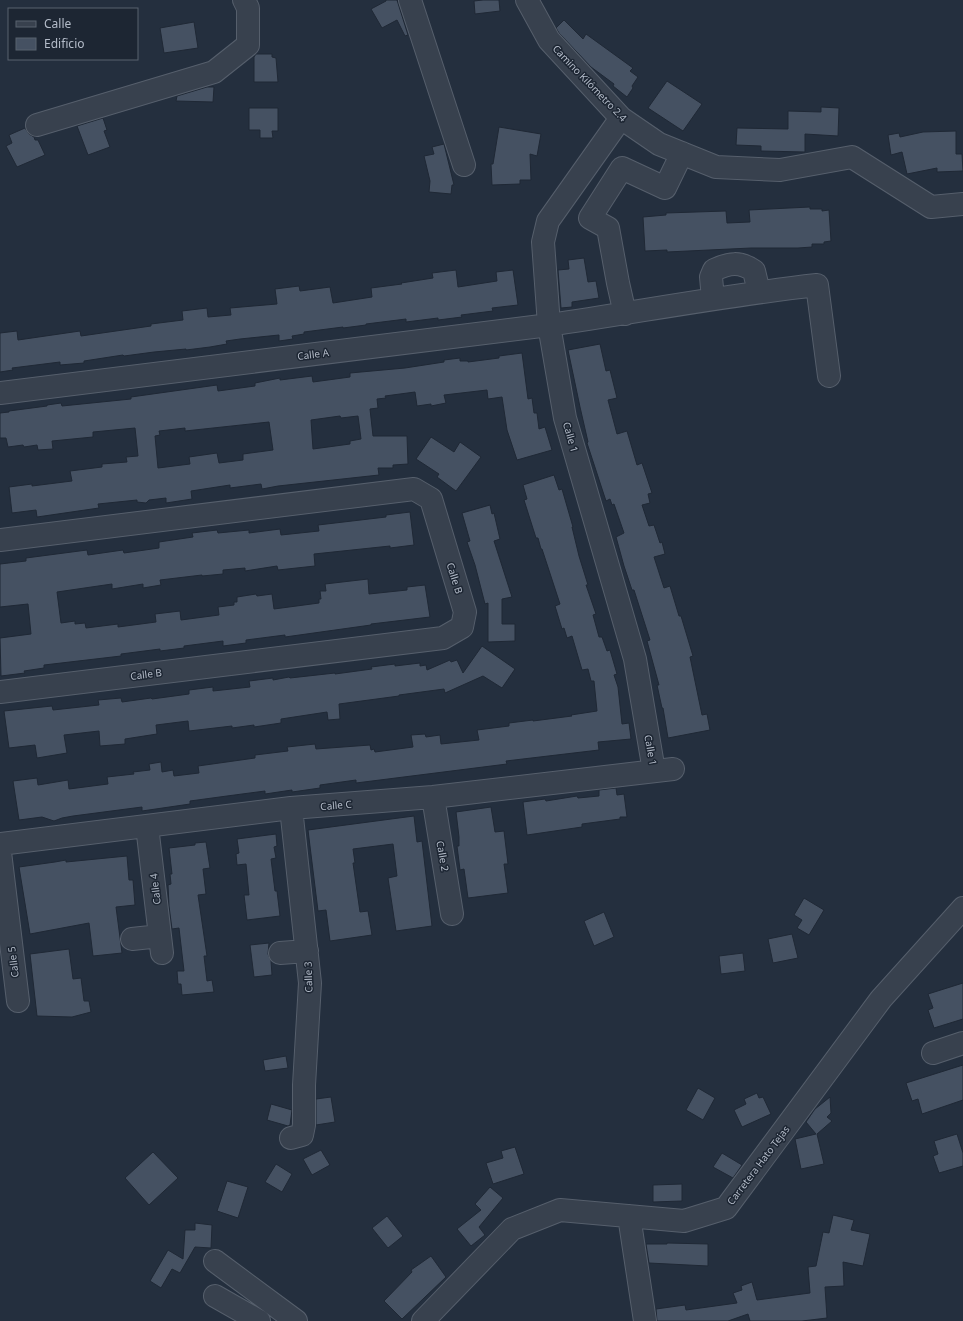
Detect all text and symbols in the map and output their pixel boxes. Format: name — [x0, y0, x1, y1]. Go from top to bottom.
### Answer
legend — [8, 8, 138, 60]
text: Calle — [44, 15, 72, 32]
text: Edificio — [44, 35, 85, 52]
street label: Camino Kilómetro 2.4 — [550, 42, 630, 125]
street label: Calle A — [296, 345, 330, 363]
street label: Calle 1 — [560, 420, 582, 454]
street label: Calle B — [444, 561, 466, 595]
street label: Calle B — [129, 665, 163, 683]
street label: Calle 1 — [641, 733, 661, 767]
street label: Calle C — [320, 797, 353, 813]
street label: Calle 2 — [433, 839, 453, 873]
street label: Calle 4 — [146, 872, 164, 905]
street label: Calle 5 — [4, 945, 22, 978]
street label: Calle 3 — [300, 961, 316, 993]
street label: Carretera Hato Tejas — [724, 1122, 793, 1207]

